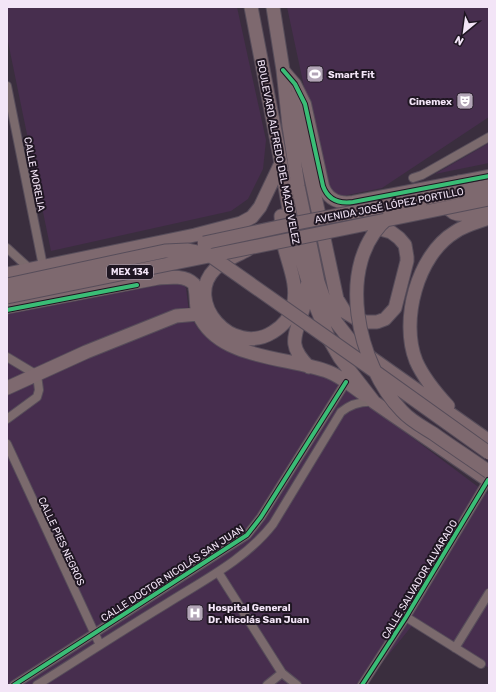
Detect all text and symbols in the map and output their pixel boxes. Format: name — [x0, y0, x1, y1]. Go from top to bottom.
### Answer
north arrow — [444, 12, 484, 52]
text: N — [453, 33, 466, 48]
street label: BOULEVARD ALFREDO DEL MAZO VELEZ — [254, 59, 302, 246]
sports icon: Smart Fit — [305, 64, 325, 84]
place label: Smart Fit — [328, 69, 375, 81]
theatre icon: Cinemex — [455, 91, 475, 111]
place label: Cinemex — [409, 96, 452, 108]
street label: CALLE MORELIA — [21, 136, 47, 213]
street label: AVENIDA JOSÉ LÓPEZ PORTILLO — [314, 186, 465, 226]
road number: MEX 134 — [107, 265, 153, 279]
street label: CALLE PIES NEGROS — [35, 495, 87, 588]
street label: CALLE SALVADOR ALVARADO — [379, 518, 460, 641]
street label: CALLE DOCTOR NICOLÁS SAN JUAN — [99, 523, 246, 625]
place label: Hospital General Dr. Nicolás San Juan — [208, 602, 309, 626]
hospital icon: Hospital General Dr. Nicolás San Juan — [185, 603, 205, 623]

